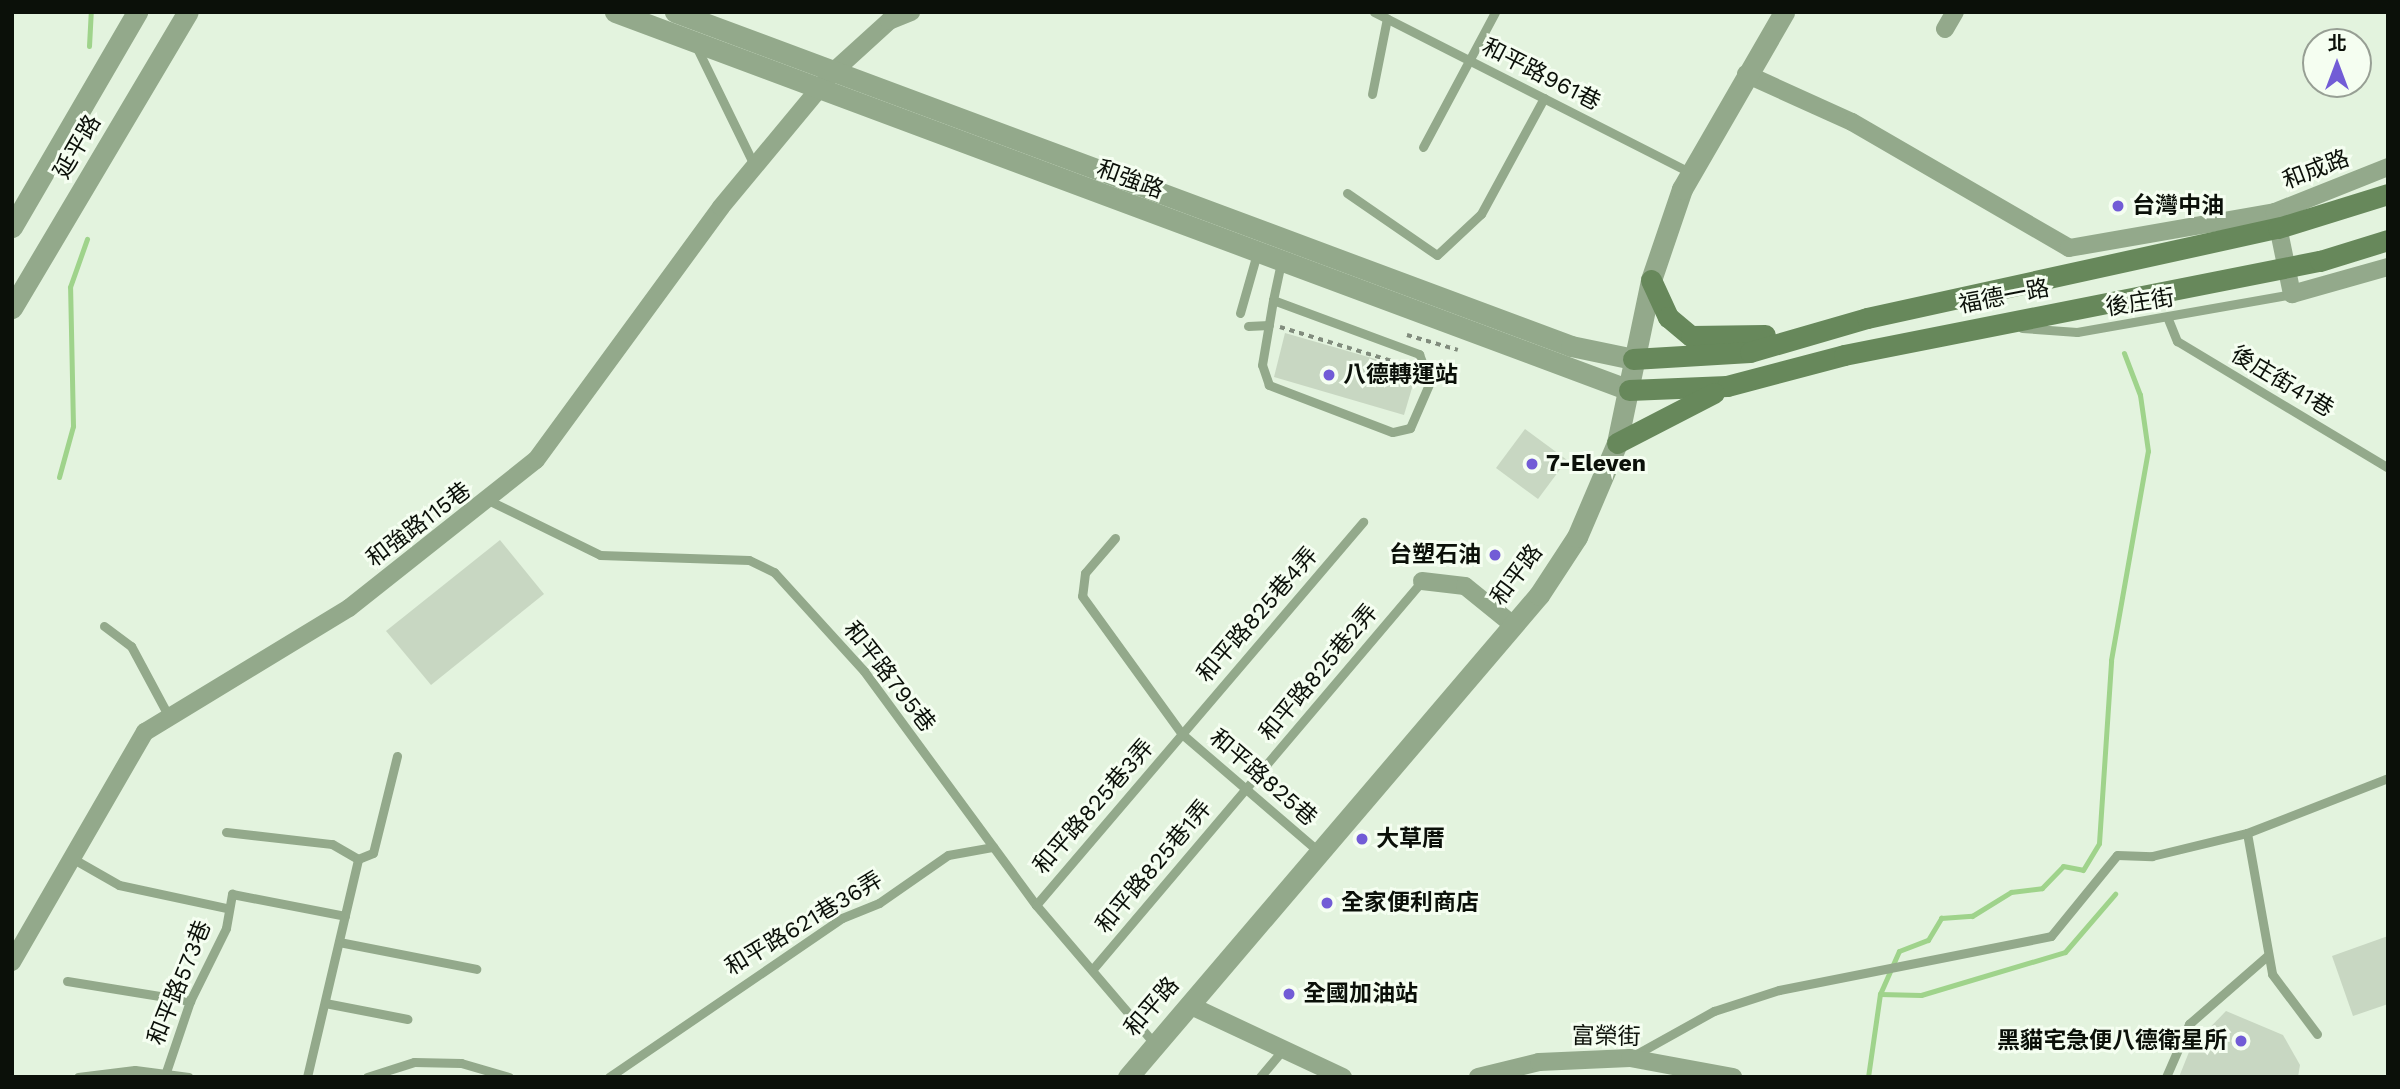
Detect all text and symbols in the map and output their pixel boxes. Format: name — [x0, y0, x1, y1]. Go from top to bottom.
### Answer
north arrow — [2302, 28, 2372, 98]
text: 北 — [2327, 32, 2347, 55]
street label: 和平路961巷 — [1477, 33, 1605, 117]
street label: 延平路 — [49, 110, 107, 184]
street label: 和成路 — [2279, 145, 2353, 195]
street label: 和強路 — [1093, 155, 1167, 205]
place label: 台灣中油 — [2132, 192, 2224, 220]
marker: 台灣中油 — [2110, 198, 2126, 214]
street label: 福德一路 — [1956, 275, 2052, 319]
street label: 後庄街 — [2104, 284, 2176, 322]
street label: 後庄街41巷 — [2226, 341, 2338, 423]
place label: 八德轉運站 — [1343, 361, 1458, 389]
marker: 八德轉運站 — [1321, 367, 1337, 383]
place label: 7-Eleven — [1546, 450, 1646, 478]
marker: 7-Eleven — [1524, 456, 1540, 472]
street label: 和強路115巷 — [361, 477, 477, 573]
street label: 和平路 — [1485, 539, 1549, 611]
place label: 台塑石油 — [1389, 541, 1481, 569]
street label: 和平路825巷4弄 — [1192, 542, 1324, 688]
marker: 台塑石油 — [1487, 547, 1503, 563]
street label: 和平路825巷2弄 — [1254, 599, 1384, 747]
street label: 和平路795巷 — [837, 616, 941, 738]
street label: 和平路825巷 — [1204, 724, 1322, 832]
street label: 和平路825巷3弄 — [1028, 734, 1160, 880]
street label: 和平路825巷1弄 — [1090, 795, 1218, 939]
place label: 大草厝 — [1376, 825, 1445, 853]
marker: 大草厝 — [1354, 831, 1370, 847]
street label: 和平路621巷36弄 — [720, 866, 888, 982]
place label: 全家便利商店 — [1341, 889, 1479, 917]
marker: 全家便利商店 — [1319, 895, 1335, 911]
street label: 和平路573巷 — [143, 917, 217, 1049]
street label: 和平路 — [1119, 972, 1185, 1042]
place label: 全國加油站 — [1303, 980, 1418, 1008]
marker: 全國加油站 — [1281, 986, 1297, 1002]
street label: 富榮街 — [1571, 1023, 1641, 1051]
place label: 黑貓宅急便八德衛星所 — [1997, 1027, 2227, 1055]
marker: 黑貓宅急便八德衛星所 — [2233, 1033, 2249, 1049]

